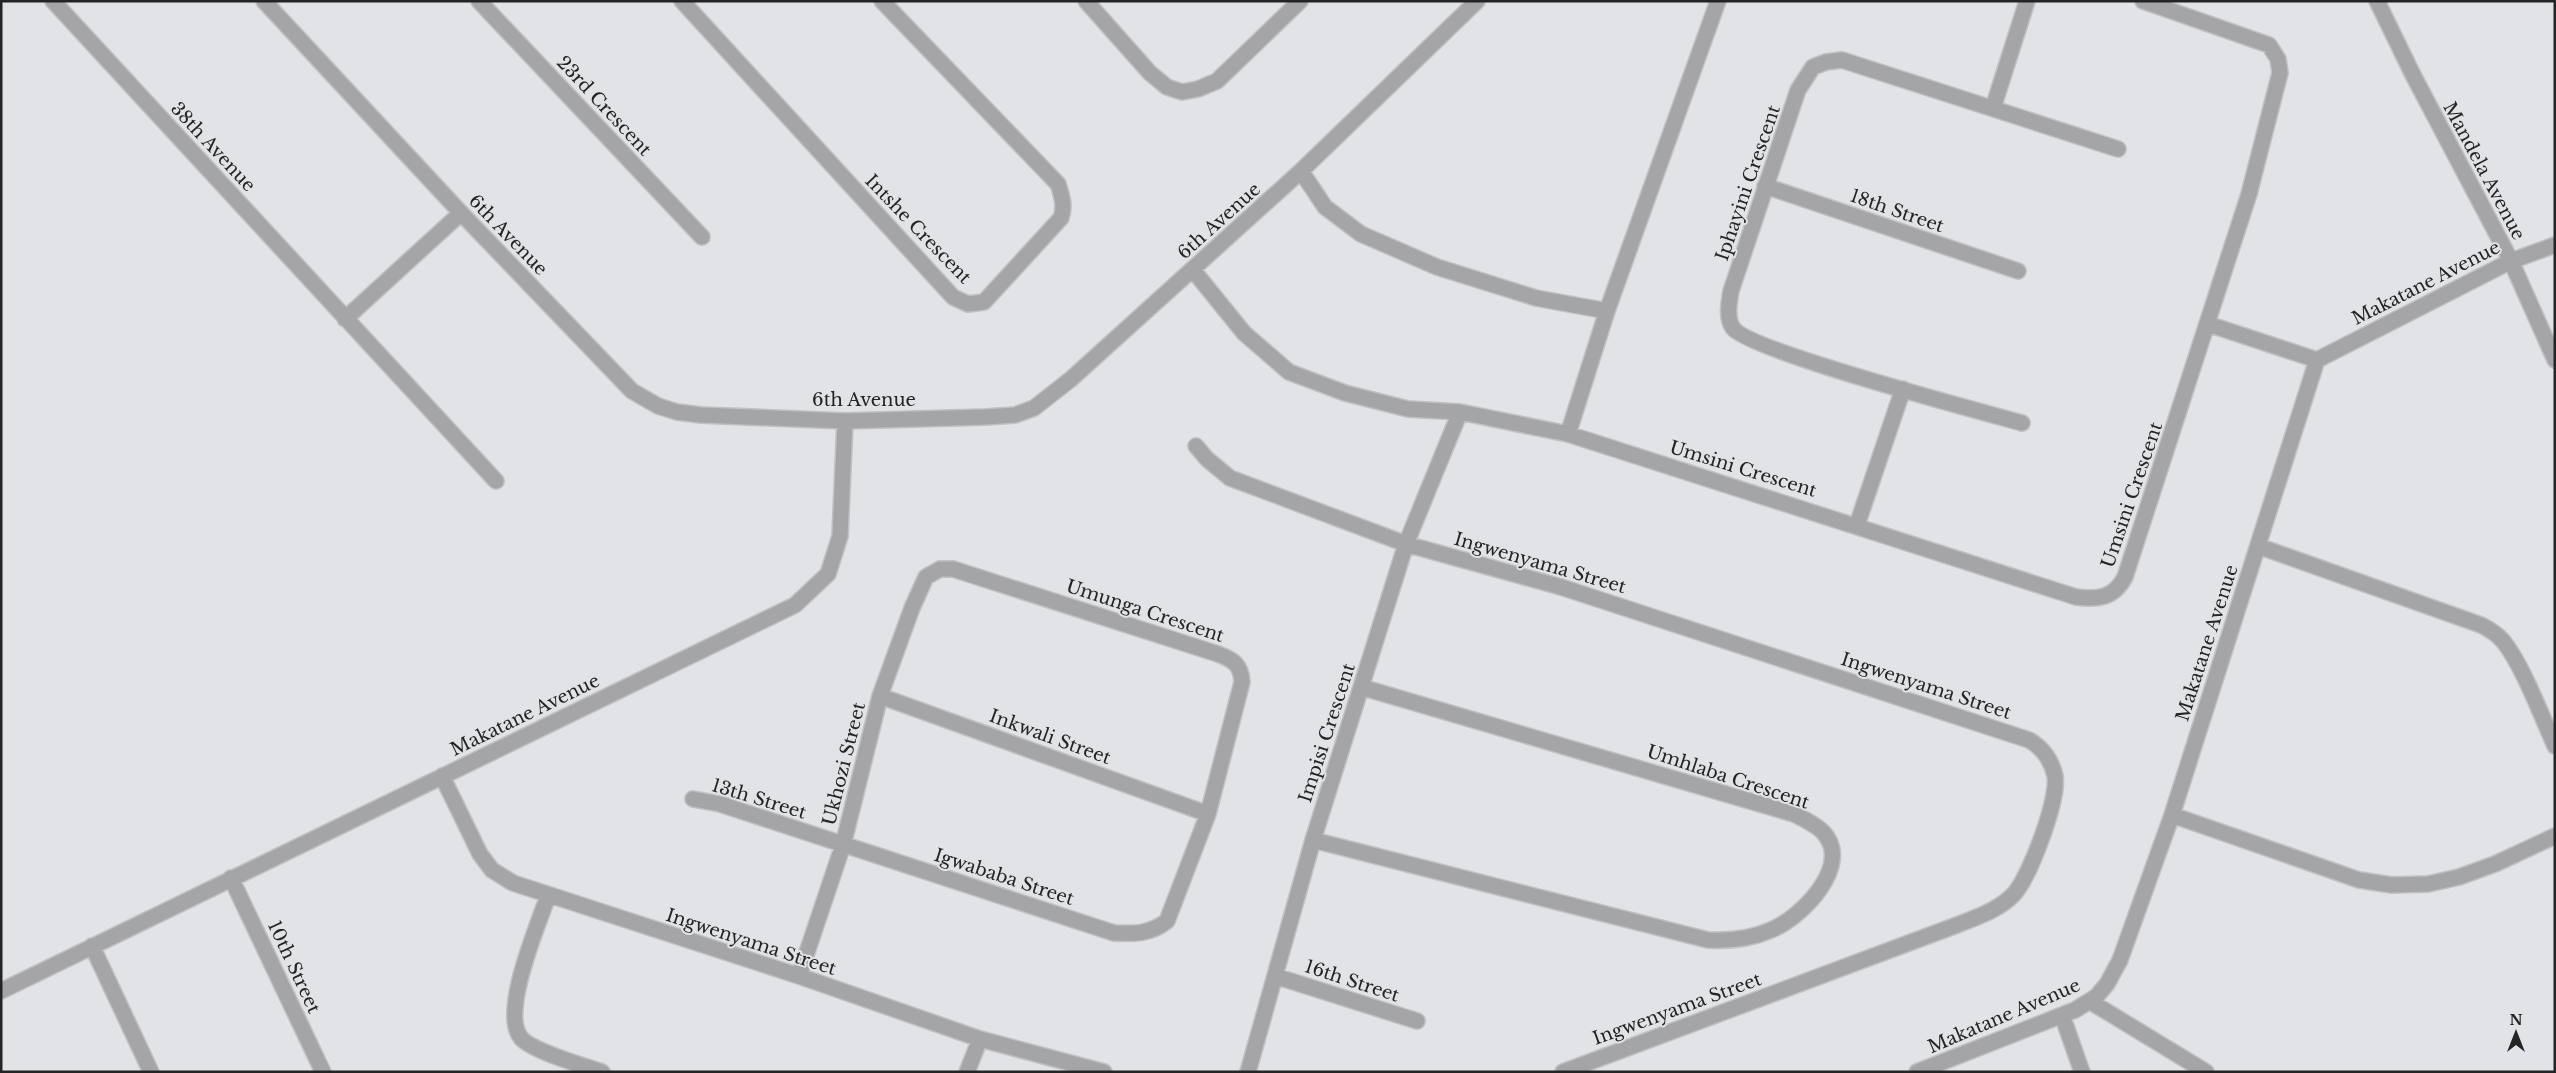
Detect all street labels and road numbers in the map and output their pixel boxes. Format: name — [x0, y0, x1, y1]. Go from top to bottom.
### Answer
street label: 23rd Crescent — [552, 52, 656, 161]
street label: 38th Avenue — [166, 98, 260, 196]
street label: Mandela Avenue — [2438, 98, 2530, 244]
street label: Iphayini Crescent — [1711, 102, 1785, 264]
street label: Intshe Crescent — [860, 170, 976, 288]
street label: 6th Avenue — [1173, 178, 1265, 264]
street label: 18th Street — [1847, 185, 1947, 237]
street label: 6th Avenue — [464, 190, 552, 280]
street label: Makatane Avenue — [2348, 236, 2504, 330]
street label: 6th Avenue — [812, 389, 916, 411]
street label: Umsini Crescent — [2097, 419, 2167, 571]
street label: Umsini Crescent — [1667, 436, 1819, 502]
street label: Ingwenyama Street — [1452, 528, 1629, 598]
street label: Makatane Avenue — [2171, 562, 2243, 724]
street label: Umunga Crescent — [1063, 575, 1227, 647]
street label: Ingwenyama Street — [1838, 648, 2014, 724]
street label: Impisi Crescent — [1294, 660, 1360, 805]
street label: Makatane Avenue — [447, 669, 603, 761]
street label: Ukhozi Street — [818, 700, 870, 828]
street label: Inkwali Street — [986, 705, 1114, 769]
street label: Umhlaba Crescent — [1644, 740, 1812, 814]
street label: 13th Street — [709, 774, 809, 824]
street label: Igwababa Street — [931, 844, 1077, 910]
street label: Ingwenyama Street — [663, 904, 839, 980]
street label: 10th Street — [263, 917, 325, 1017]
street label: 16th Street — [1302, 955, 1402, 1007]
street label: Ingwenyama Street — [1590, 968, 1764, 1050]
street label: Makatane Avenue — [1925, 974, 2083, 1058]

